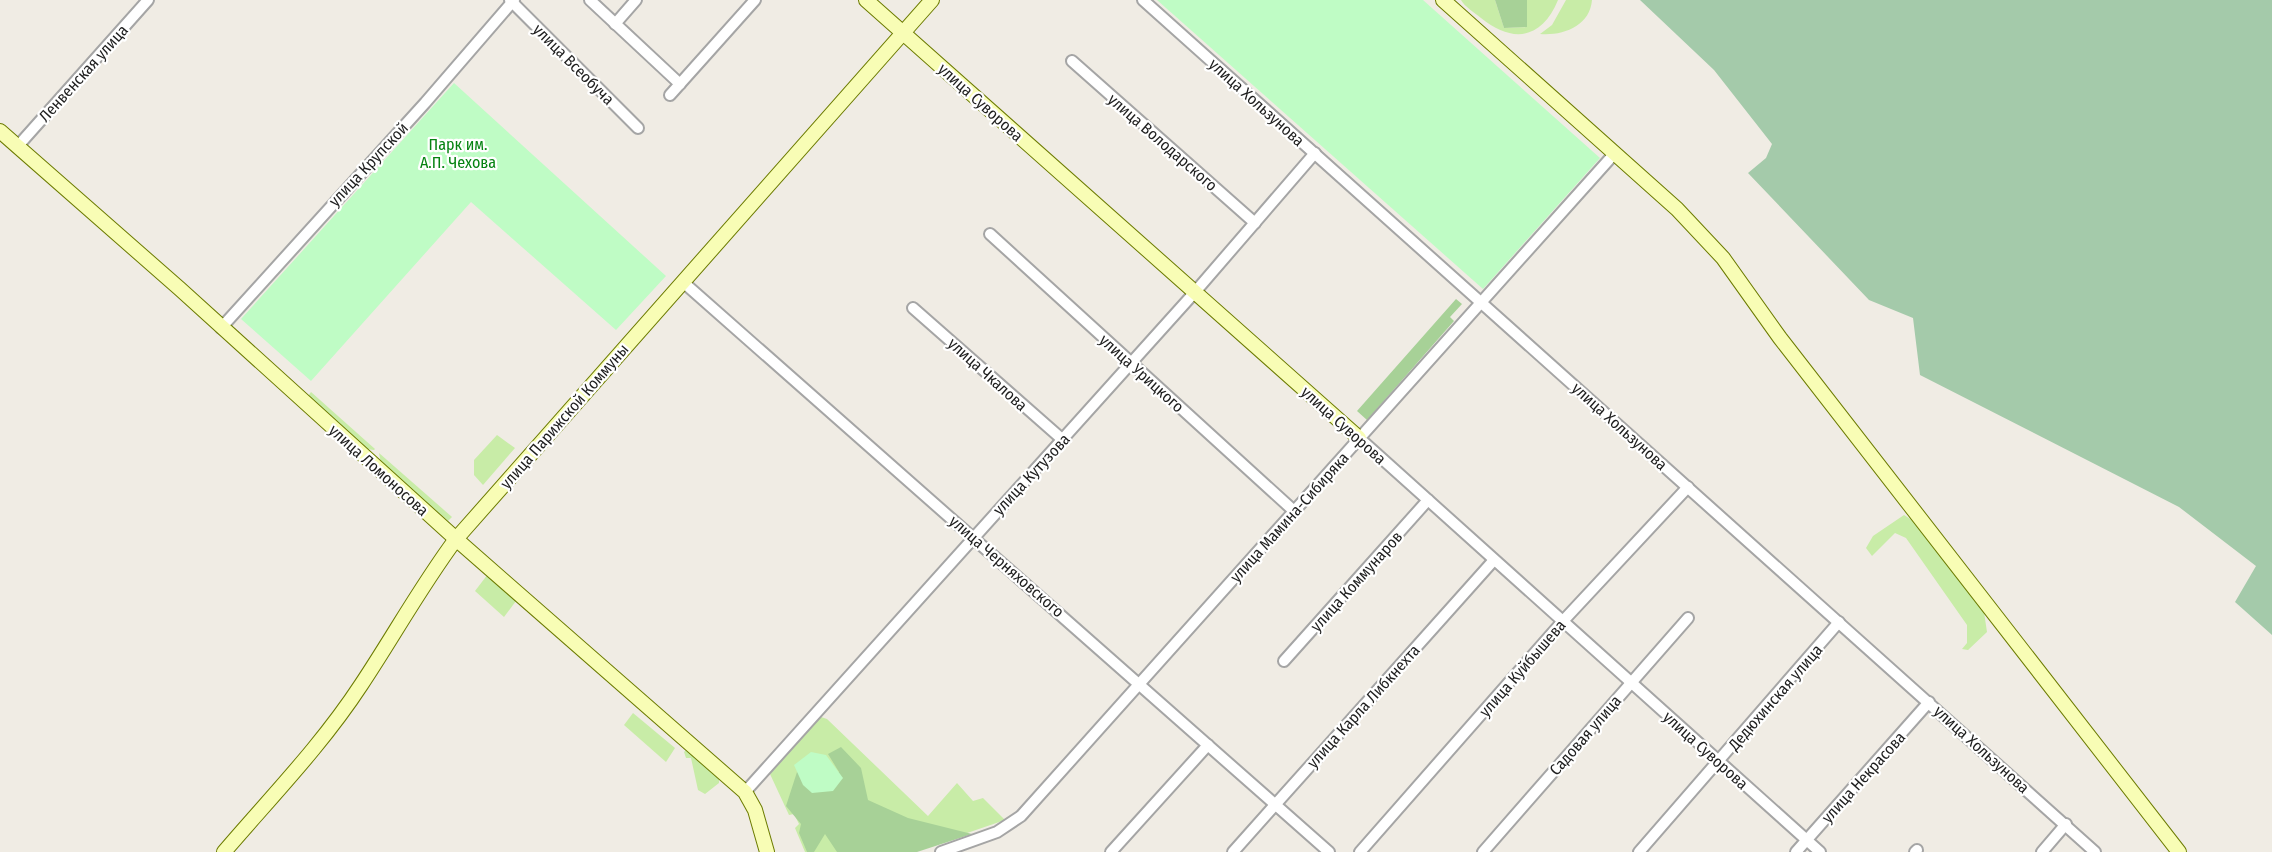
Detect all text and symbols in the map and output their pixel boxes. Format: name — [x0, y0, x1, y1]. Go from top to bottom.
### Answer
street label: улица Всеобуча — [529, 20, 618, 109]
street label: Ленвенская улица — [35, 21, 132, 126]
street label: улица Хользунова — [1205, 55, 1308, 150]
street label: улица Суворова — [934, 59, 1027, 145]
street label: улица Володарского — [1104, 90, 1221, 195]
street label: улица Крупской — [325, 118, 412, 210]
park label: Парк им. А.П. Чехова — [420, 135, 496, 172]
street label: улица Урицкого — [1095, 330, 1188, 416]
street label: улица Чкалова — [944, 334, 1031, 415]
street label: улица Парижской Коммуны — [496, 340, 633, 493]
street label: улица Хользунова — [1568, 379, 1671, 474]
street label: улица Суворова — [1297, 382, 1390, 468]
street label: улица Ломоносова — [325, 421, 432, 520]
street label: улица Кутузова — [989, 430, 1074, 519]
street label: улица Мамина-Сибиряка — [1226, 448, 1353, 586]
street label: улица Черняховского — [945, 511, 1068, 621]
street label: улица Коммунаров — [1306, 527, 1406, 635]
street label: улица Куйбышева — [1475, 616, 1570, 721]
street label: улица Карла Либкнехта — [1303, 641, 1424, 772]
street label: Дедюхинская улица — [1724, 641, 1827, 755]
street label: Садовая улица — [1545, 691, 1625, 779]
street label: улица Хользунова — [1930, 702, 2033, 797]
street label: улица Суворова — [1659, 707, 1752, 793]
street label: улица Некрасова — [1818, 728, 1909, 827]

